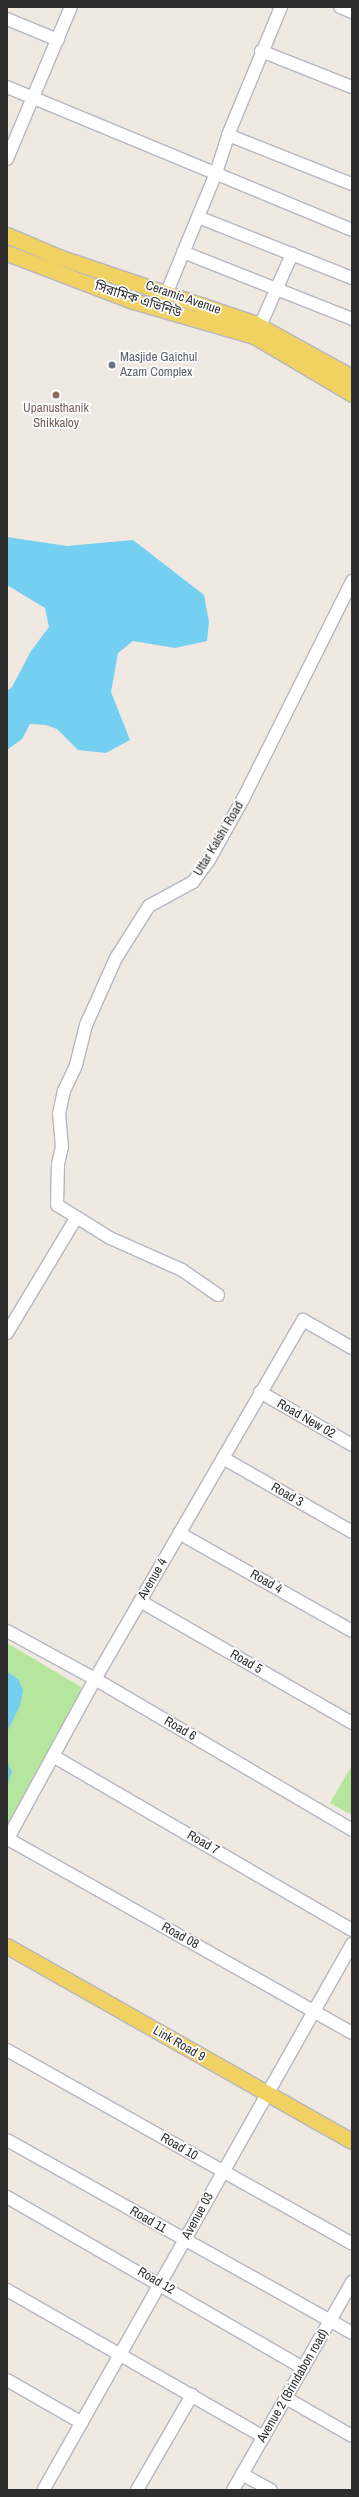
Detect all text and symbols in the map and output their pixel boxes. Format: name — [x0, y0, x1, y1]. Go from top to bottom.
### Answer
street label: Ceramic Avenue — [143, 278, 223, 318]
street label: সিরামিক এভিনিউ — [93, 279, 183, 321]
place label: Masjide Gaichul Azam Complex — [120, 350, 197, 381]
marker: Masjide Gaichul Azam Complex — [107, 360, 117, 370]
marker: Upanusthanik Shikkaloy — [51, 390, 61, 400]
place label: Upanusthanik Shikkaloy — [23, 401, 89, 432]
street label: Uttar Kalshi Road — [191, 799, 247, 879]
street label: Road New 02 — [274, 1396, 338, 1442]
street label: Road 3 — [268, 1480, 306, 1510]
street label: Avenue 4 — [135, 1556, 171, 1602]
street label: Road 4 — [247, 1567, 285, 1597]
street label: Road 5 — [227, 1647, 265, 1677]
street label: Road 6 — [161, 1714, 199, 1744]
street label: Road 7 — [184, 1828, 222, 1858]
street label: Road 08 — [159, 1919, 201, 1953]
street label: Link Road 9 — [150, 2023, 208, 2065]
street label: Road 10 — [158, 2130, 200, 2164]
street label: Avenue 03 — [179, 2190, 217, 2242]
street label: Road 11 — [127, 2203, 169, 2237]
street label: Road 12 — [135, 2264, 177, 2298]
street label: Avenue 2 (Brindabon road) — [254, 2326, 332, 2446]

